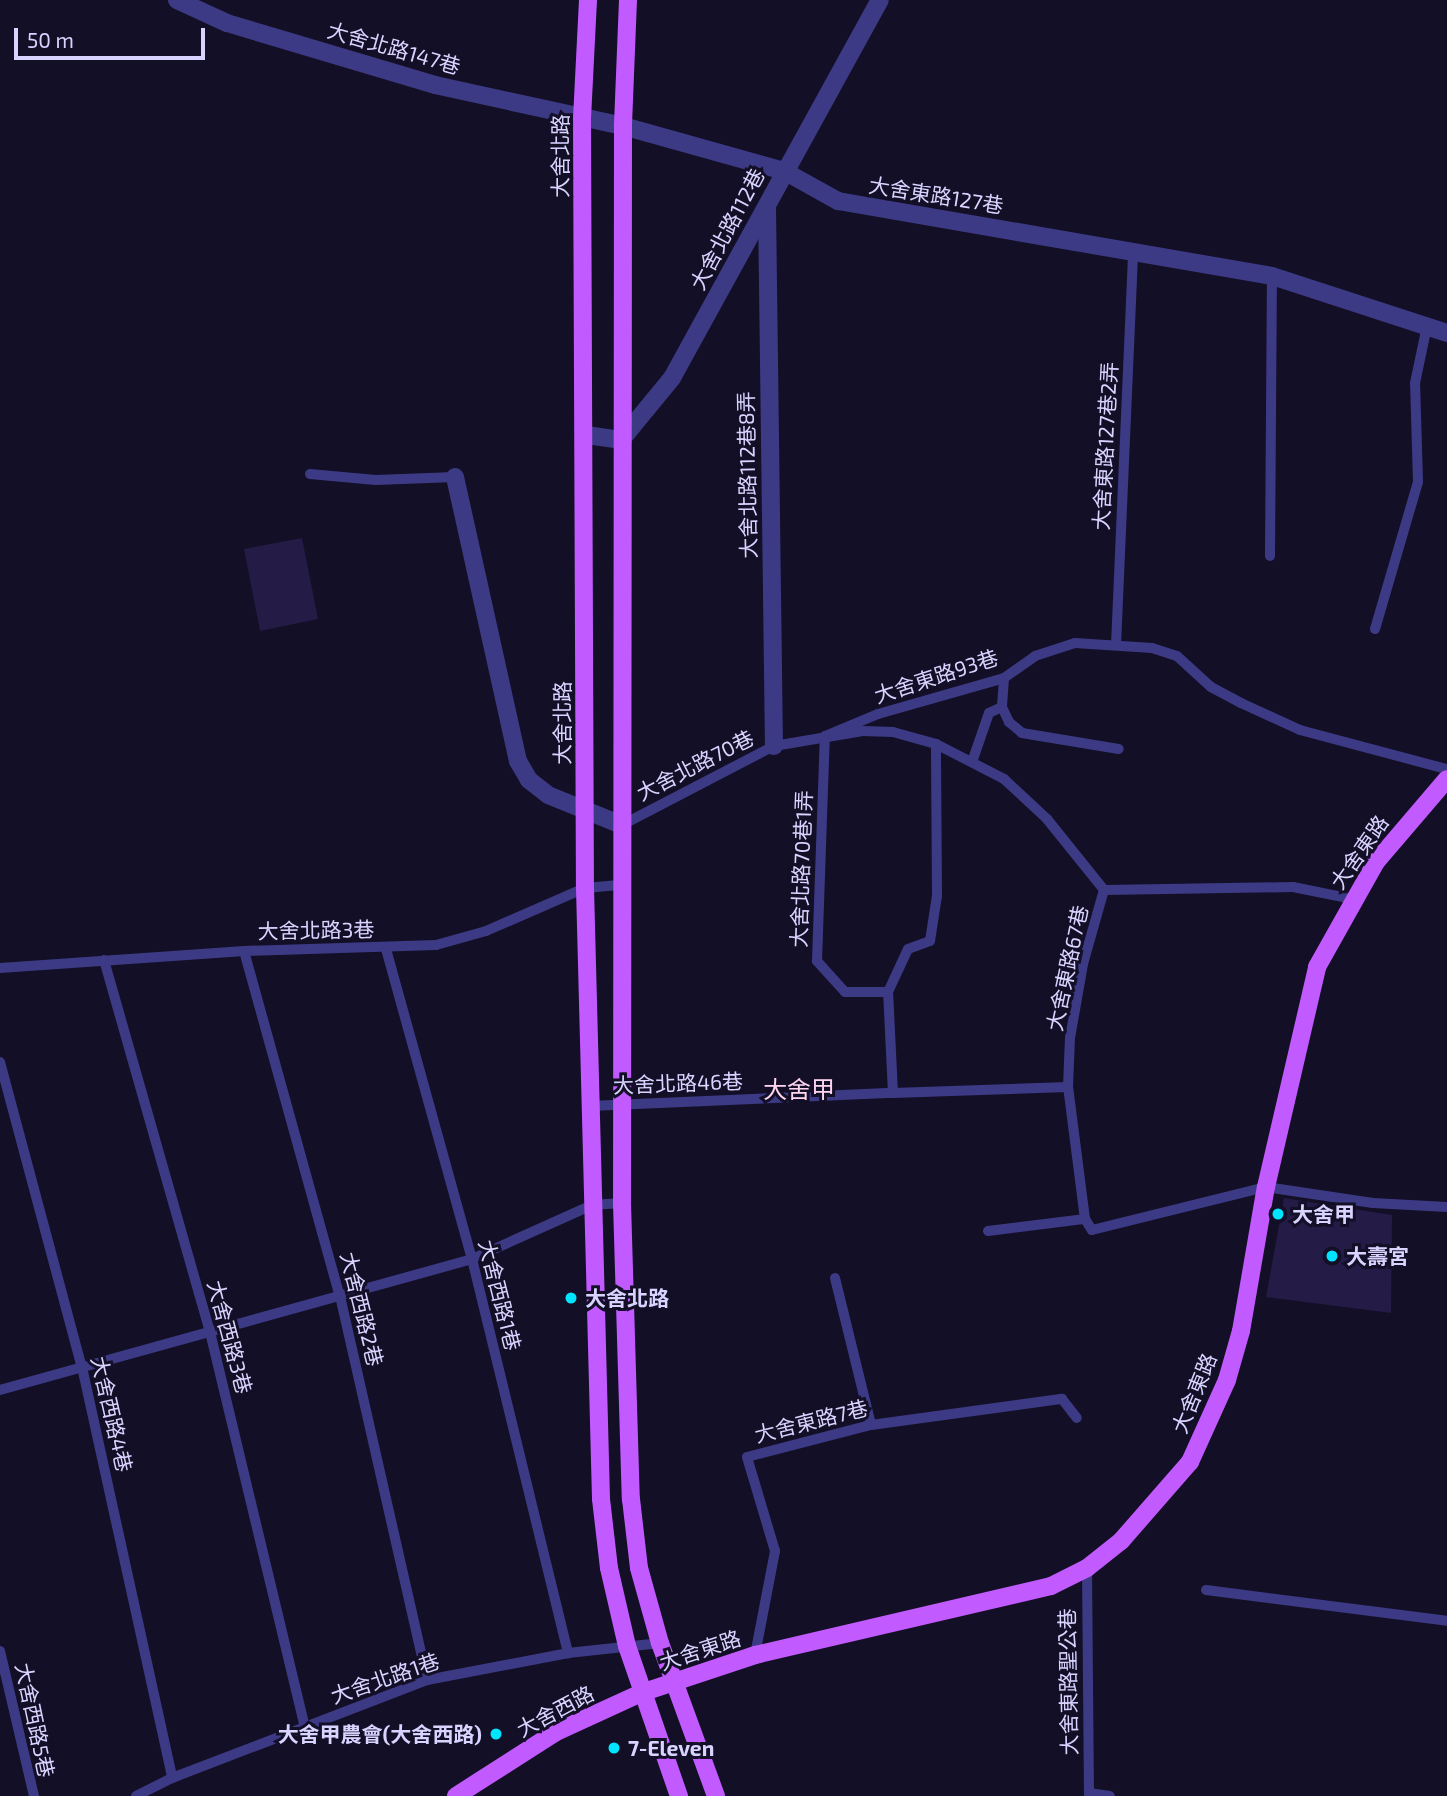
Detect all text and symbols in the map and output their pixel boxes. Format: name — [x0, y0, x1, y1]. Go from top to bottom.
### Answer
scale bar — [18, 14, 208, 58]
street label: 大舍北路147巷 — [325, 17, 463, 79]
text: 50 m — [27, 27, 74, 52]
street label: 大舍北路 — [547, 114, 573, 198]
street label: 大舍北路112巷 — [685, 164, 769, 294]
street label: 大舍東路127巷 — [867, 172, 1005, 218]
street label: 大舍東路127巷2弄 — [1088, 361, 1122, 531]
street label: 大舍北路112巷8弄 — [733, 391, 761, 559]
street label: 大舍東路93巷 — [871, 644, 1001, 708]
street label: 大舍北路 — [549, 681, 575, 765]
street label: 大舍北路70巷 — [632, 725, 758, 805]
street label: 大舍北路70巷1弄 — [786, 790, 816, 948]
street label: 大舍東路 — [1325, 810, 1393, 894]
street label: 大舍東路67巷 — [1041, 903, 1093, 1033]
street label: 大舍北路3巷 — [257, 916, 375, 944]
street label: 大舍北路46巷 — [613, 1068, 743, 1098]
district label: 大舍甲 — [763, 1075, 835, 1103]
place label: 大舍甲 — [1292, 1201, 1355, 1227]
marker: 大舍甲 — [1270, 1206, 1286, 1222]
street label: 大舍西路1巷 — [474, 1237, 526, 1353]
place label: 大壽宮 — [1346, 1243, 1409, 1269]
marker: 大壽宮 — [1324, 1248, 1340, 1264]
street label: 大舍西路2巷 — [336, 1249, 388, 1369]
street label: 大舍西路3巷 — [203, 1277, 257, 1397]
place label: 大舍北路 — [585, 1285, 669, 1311]
marker: 大舍北路 — [563, 1290, 579, 1306]
street label: 大舍東路 — [1167, 1349, 1221, 1437]
street label: 大舍西路4巷 — [86, 1354, 138, 1474]
street label: 大舍東路7巷 — [752, 1395, 870, 1447]
street label: 大舍東路聖公巷 — [1054, 1608, 1082, 1756]
street label: 大舍東路 — [656, 1625, 744, 1675]
street label: 大舍北路1巷 — [327, 1648, 443, 1708]
street label: 大舍西路5巷 — [11, 1661, 59, 1779]
street label: 大舍西路 — [512, 1680, 598, 1742]
place label: 大舍甲農會(大舍西路) — [278, 1721, 482, 1747]
marker: 大舍甲農會(大舍西路) — [488, 1726, 504, 1742]
place label: 7-Eleven — [628, 1735, 714, 1761]
marker: 7-Eleven — [606, 1740, 622, 1756]

